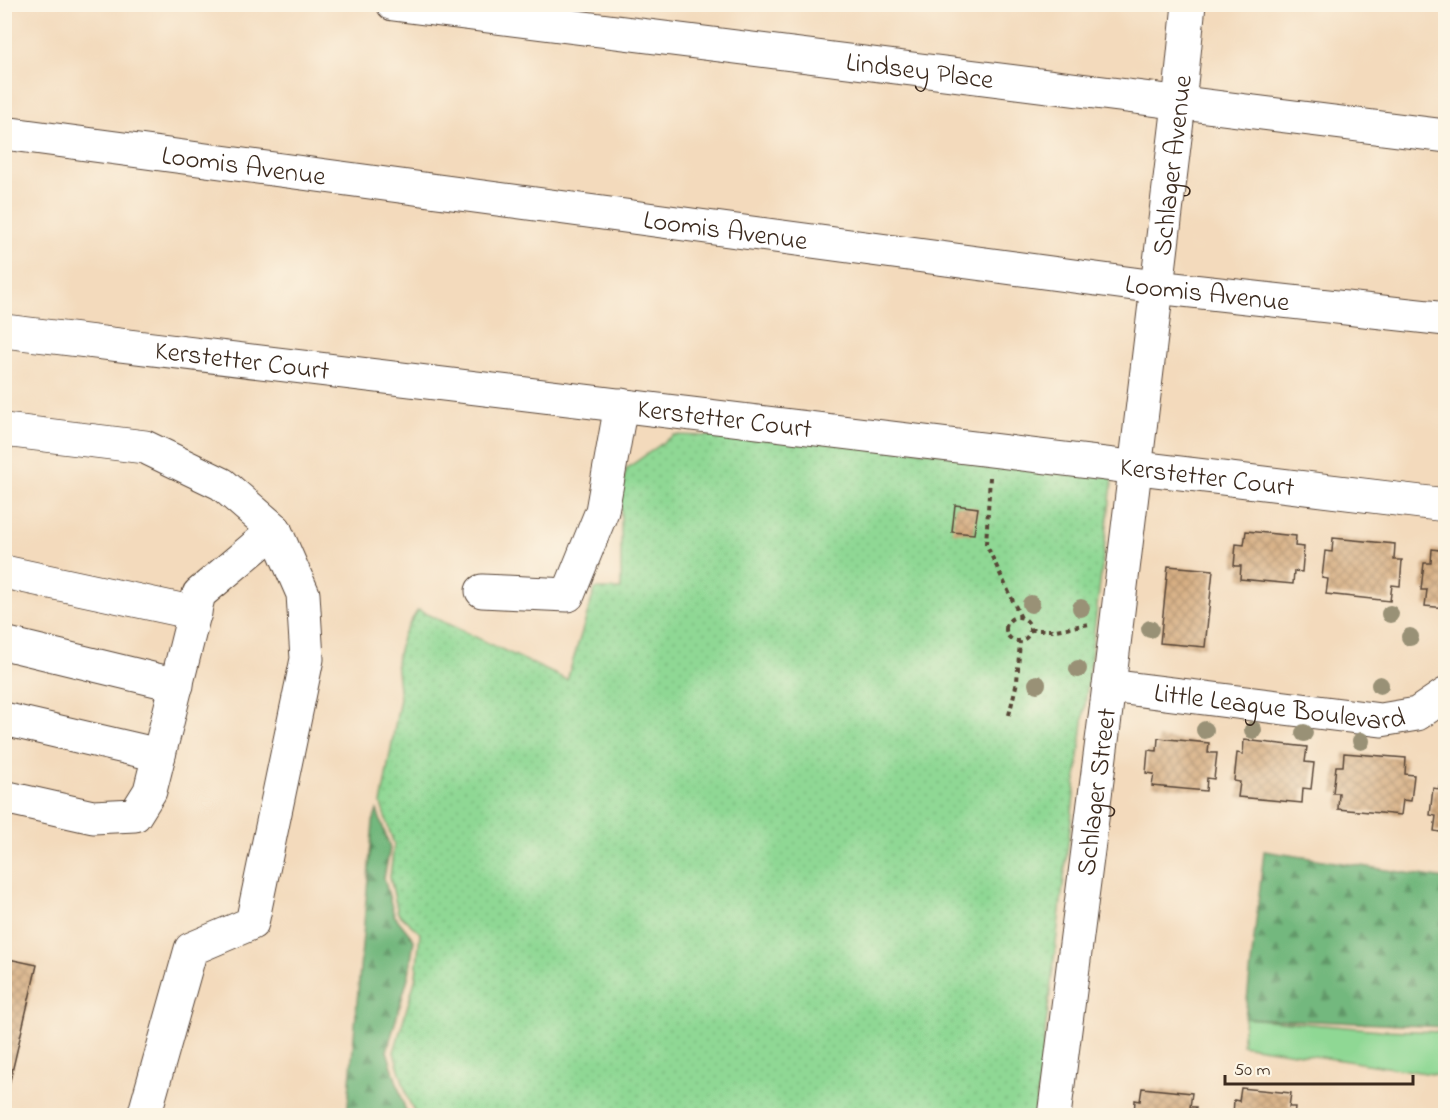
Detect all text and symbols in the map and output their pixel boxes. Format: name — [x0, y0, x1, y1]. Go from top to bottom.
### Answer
street label: Lindsey Place — [844, 44, 996, 101]
street label: Schlager Avenue — [1144, 73, 1204, 258]
street label: Loomis Avenue — [159, 137, 329, 198]
street label: Loomis Avenue — [641, 202, 811, 262]
street label: Loomis Avenue — [1123, 266, 1292, 324]
street label: Kerstetter Court — [152, 332, 331, 392]
street label: Kerstetter Court — [635, 391, 814, 450]
street label: Kerstetter Court — [1117, 449, 1296, 509]
street label: Little League Boulevard — [1152, 675, 1408, 742]
street label: Schlager Street — [1068, 706, 1128, 878]
scale bar — [1225, 1048, 1412, 1086]
text: 50 m — [1234, 1058, 1271, 1084]

